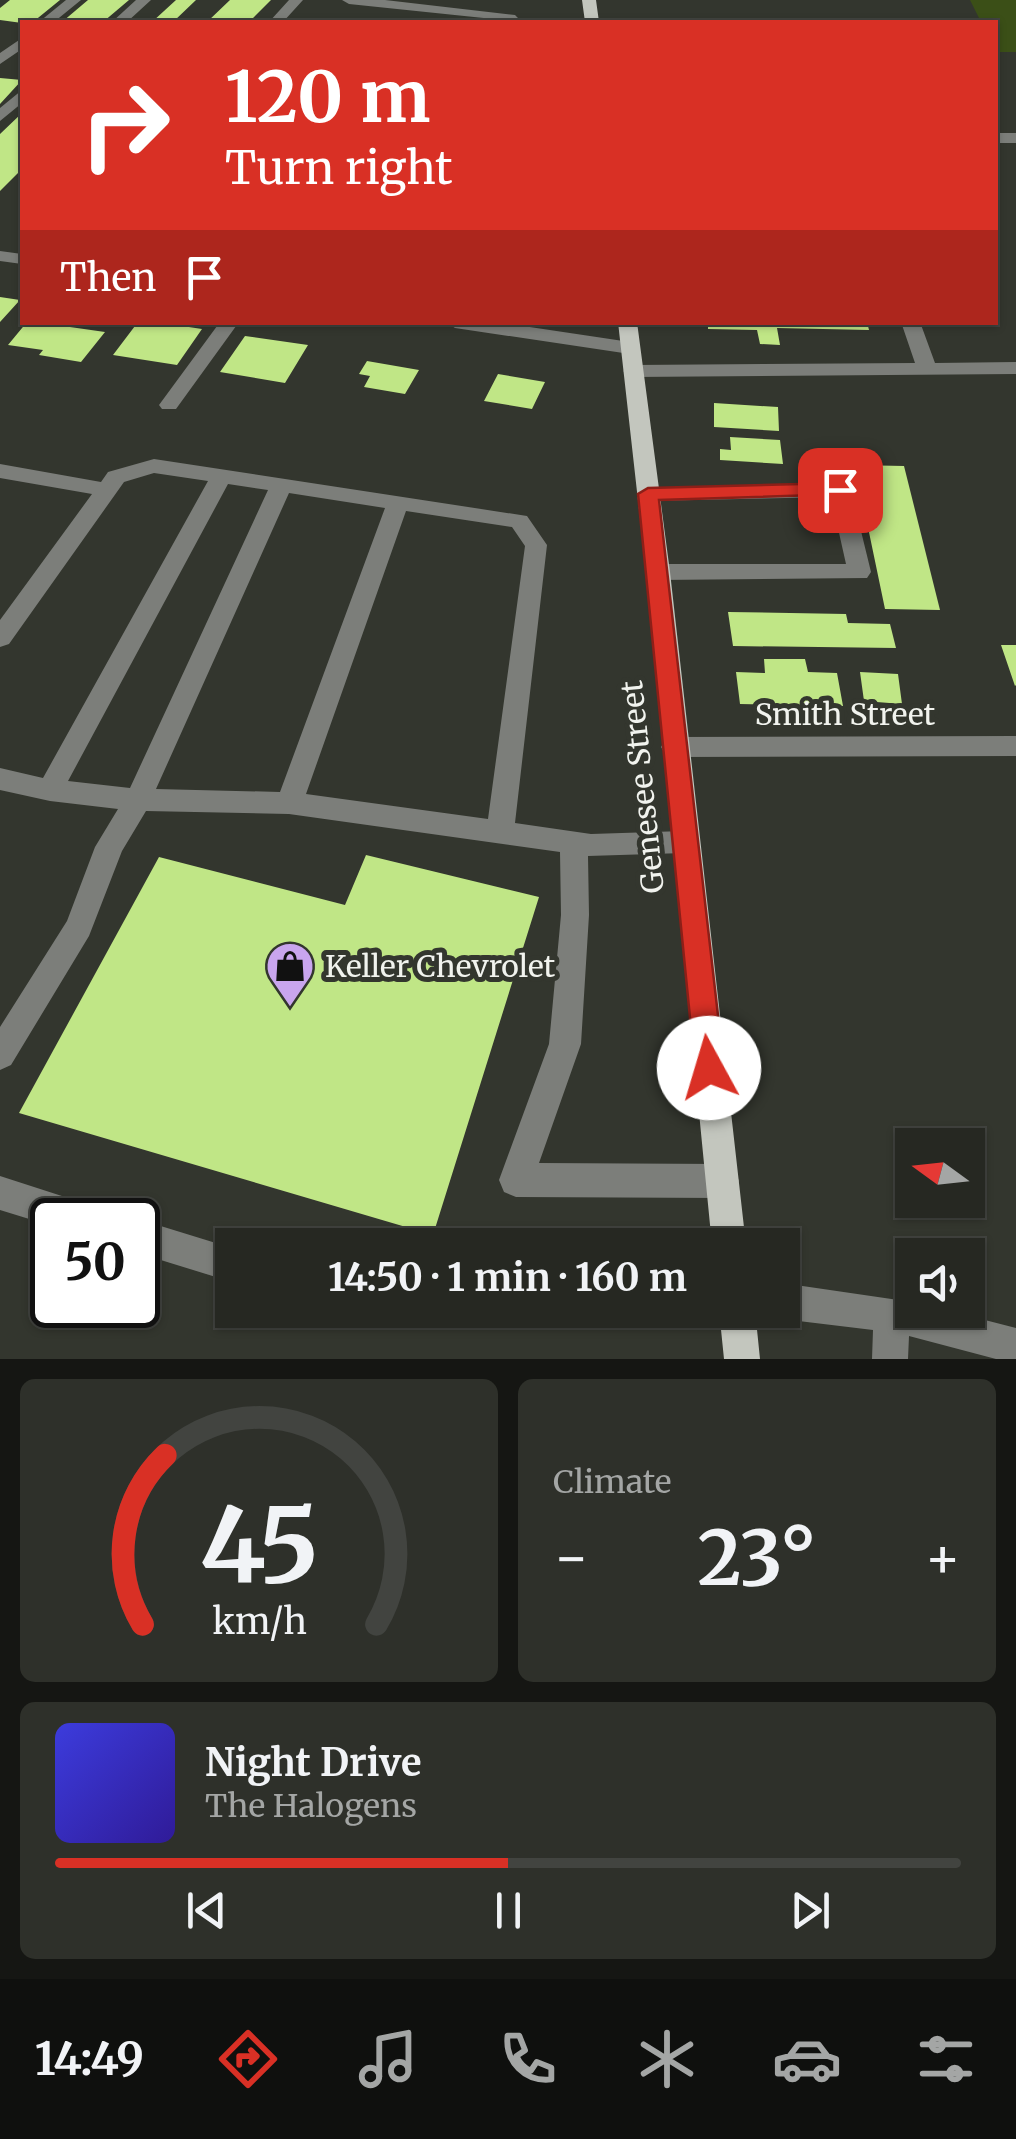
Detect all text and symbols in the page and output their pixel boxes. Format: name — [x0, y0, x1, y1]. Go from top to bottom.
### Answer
text: 120 m — [225, 53, 430, 141]
icon: right — [60, 60, 190, 190]
text: Turn right — [225, 140, 453, 196]
icon: arrive — [177, 250, 232, 305]
text: Then — [60, 254, 157, 301]
pin — [798, 448, 883, 533]
icon: arrive — [813, 463, 868, 518]
street label: Genesee Street — [612, 679, 672, 895]
street label: Smith Street — [755, 695, 936, 733]
shop icon: Keller Chevrolet — [264, 940, 316, 1008]
place label: Keller Chevrolet — [325, 947, 556, 985]
position arrow — [657, 1016, 761, 1120]
north arrow — [895, 1128, 985, 1218]
map controls — [895, 1128, 985, 1328]
speed limit sign: 50 — [30, 1198, 160, 1328]
button: sound — [895, 1238, 985, 1328]
text: 14:50 · 1 min · 160 m — [328, 1254, 687, 1301]
text: Climate — [553, 1462, 671, 1502]
text: 45 — [199, 1480, 319, 1610]
text: 23° — [698, 1511, 816, 1605]
text: − — [553, 1523, 590, 1592]
text: + — [924, 1523, 961, 1592]
text: km/h — [212, 1599, 306, 1644]
text: Night Drive — [205, 1739, 422, 1786]
text: The Halogens — [205, 1786, 417, 1826]
icon: previous — [179, 1883, 234, 1938]
icon: pause — [481, 1883, 536, 1938]
icon: next — [783, 1883, 838, 1938]
icon: directions — [213, 2024, 283, 2094]
icon: music — [353, 2024, 423, 2094]
icon: phone — [493, 2024, 563, 2094]
icon: climate — [632, 2024, 702, 2094]
icon: car — [772, 2024, 842, 2094]
icon: filters — [911, 2024, 981, 2094]
text: 14:49 — [35, 2031, 144, 2087]

